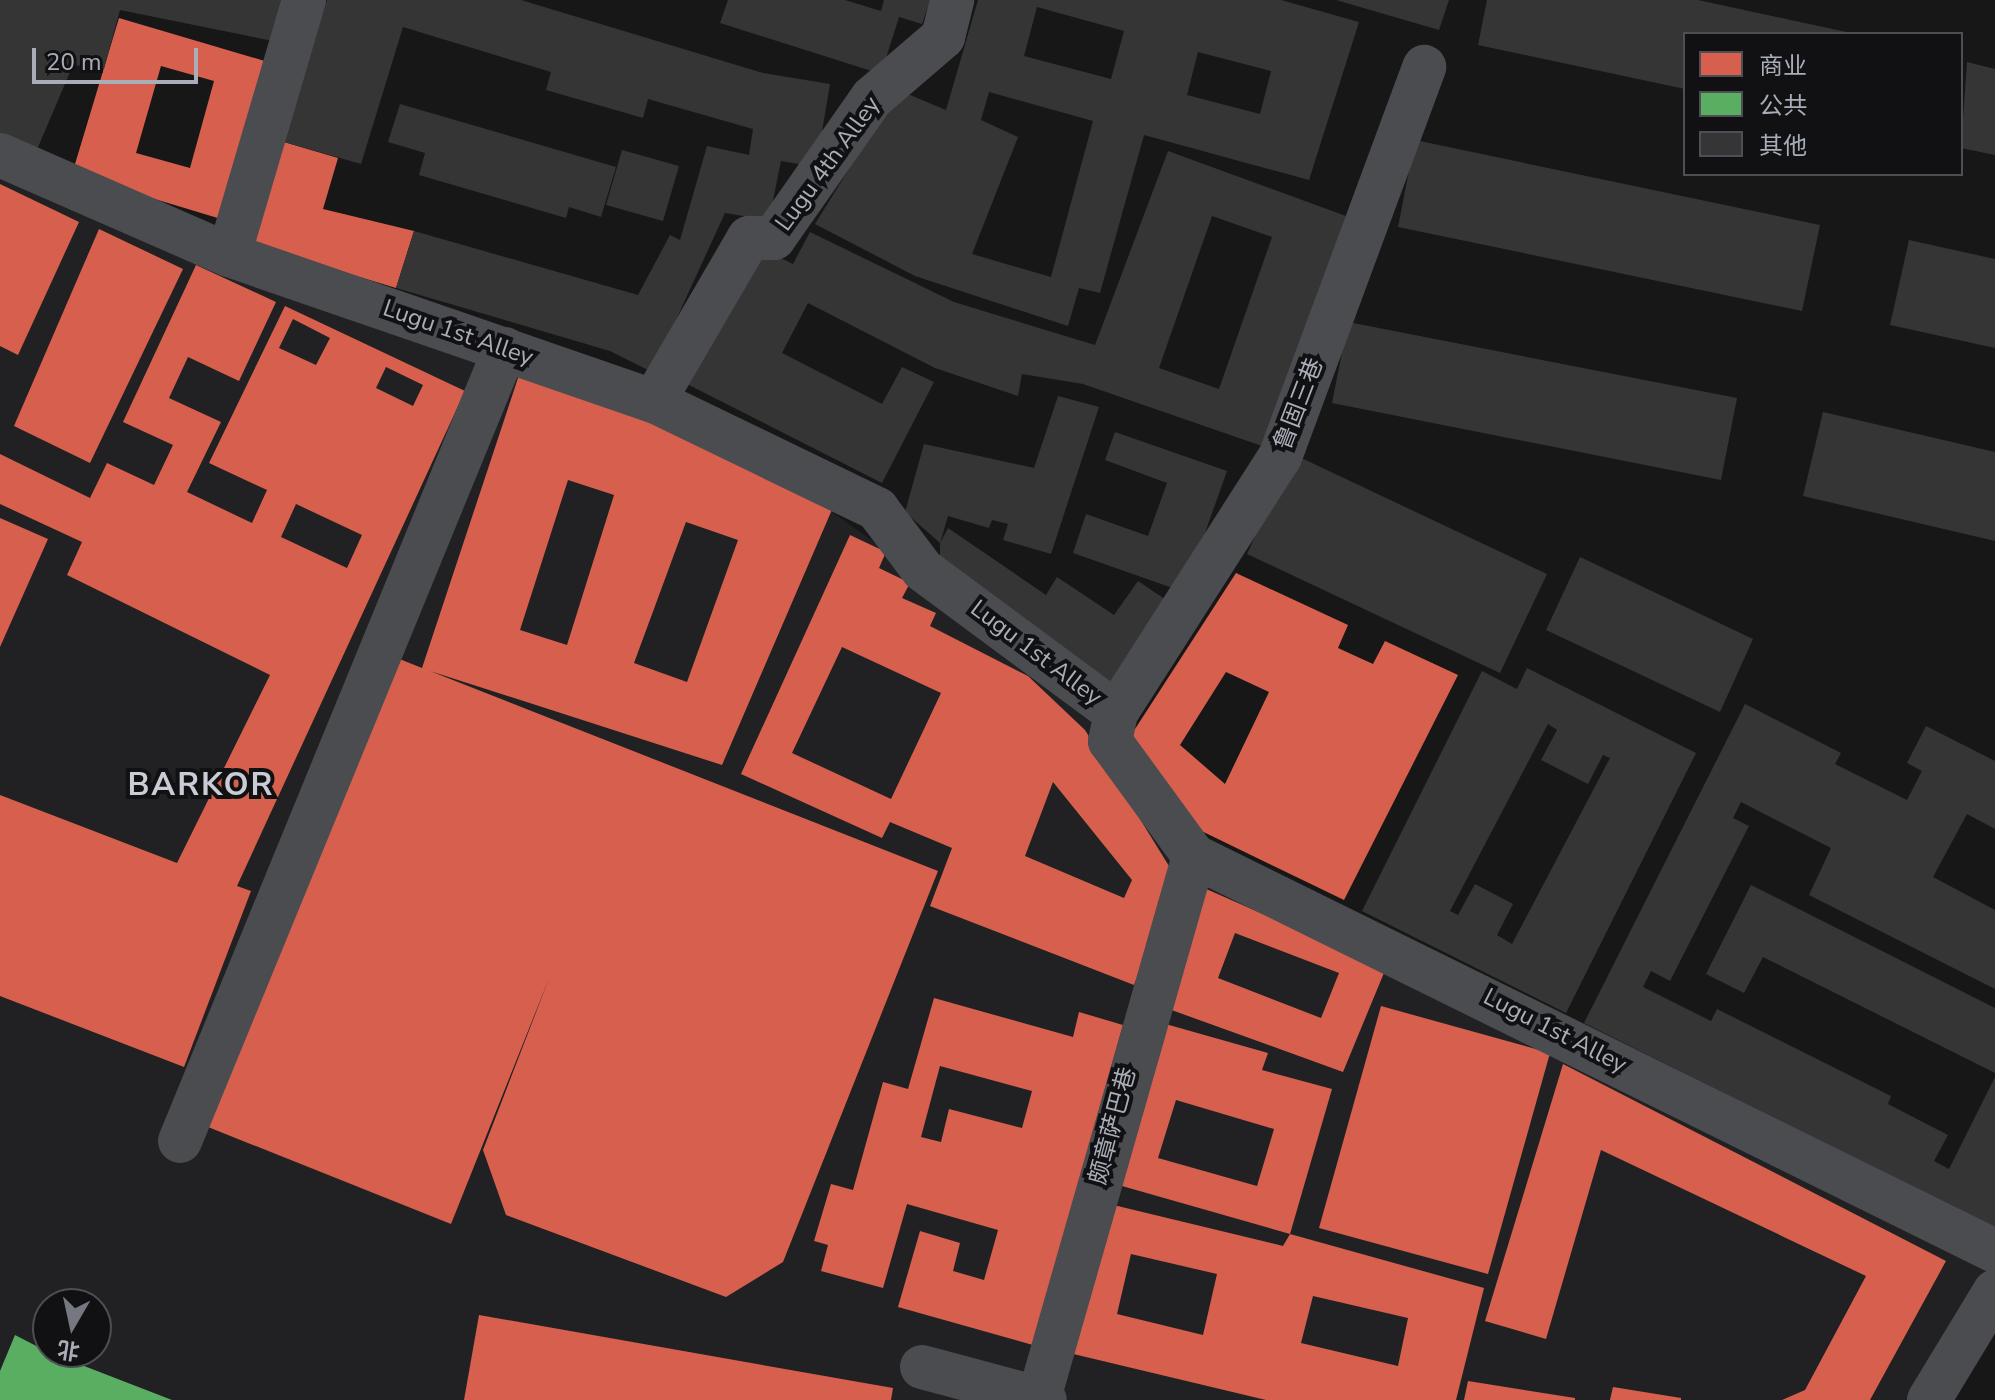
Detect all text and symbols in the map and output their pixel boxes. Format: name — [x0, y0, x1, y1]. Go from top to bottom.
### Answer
scale bar — [36, 32, 202, 82]
legend — [1683, 32, 1963, 176]
text: 20 m — [46, 46, 102, 78]
text: 商业 — [1759, 50, 1807, 82]
text: 公共 — [1759, 90, 1807, 122]
street label: Lugu 4th Alley — [770, 91, 886, 237]
text: 其他 — [1759, 130, 1807, 162]
street label: Lugu 1st Alley — [379, 294, 537, 372]
street label: 鲁固三巷 — [1268, 354, 1330, 454]
street label: Lugu 1st Alley — [965, 594, 1107, 712]
district label: BARKOR — [127, 766, 275, 804]
street label: Lugu 1st Alley — [1479, 983, 1631, 1079]
street label: 颇章萨巴巷 — [1084, 1064, 1142, 1188]
north arrow — [32, 1288, 112, 1368]
text: 北 — [55, 1333, 82, 1366]

